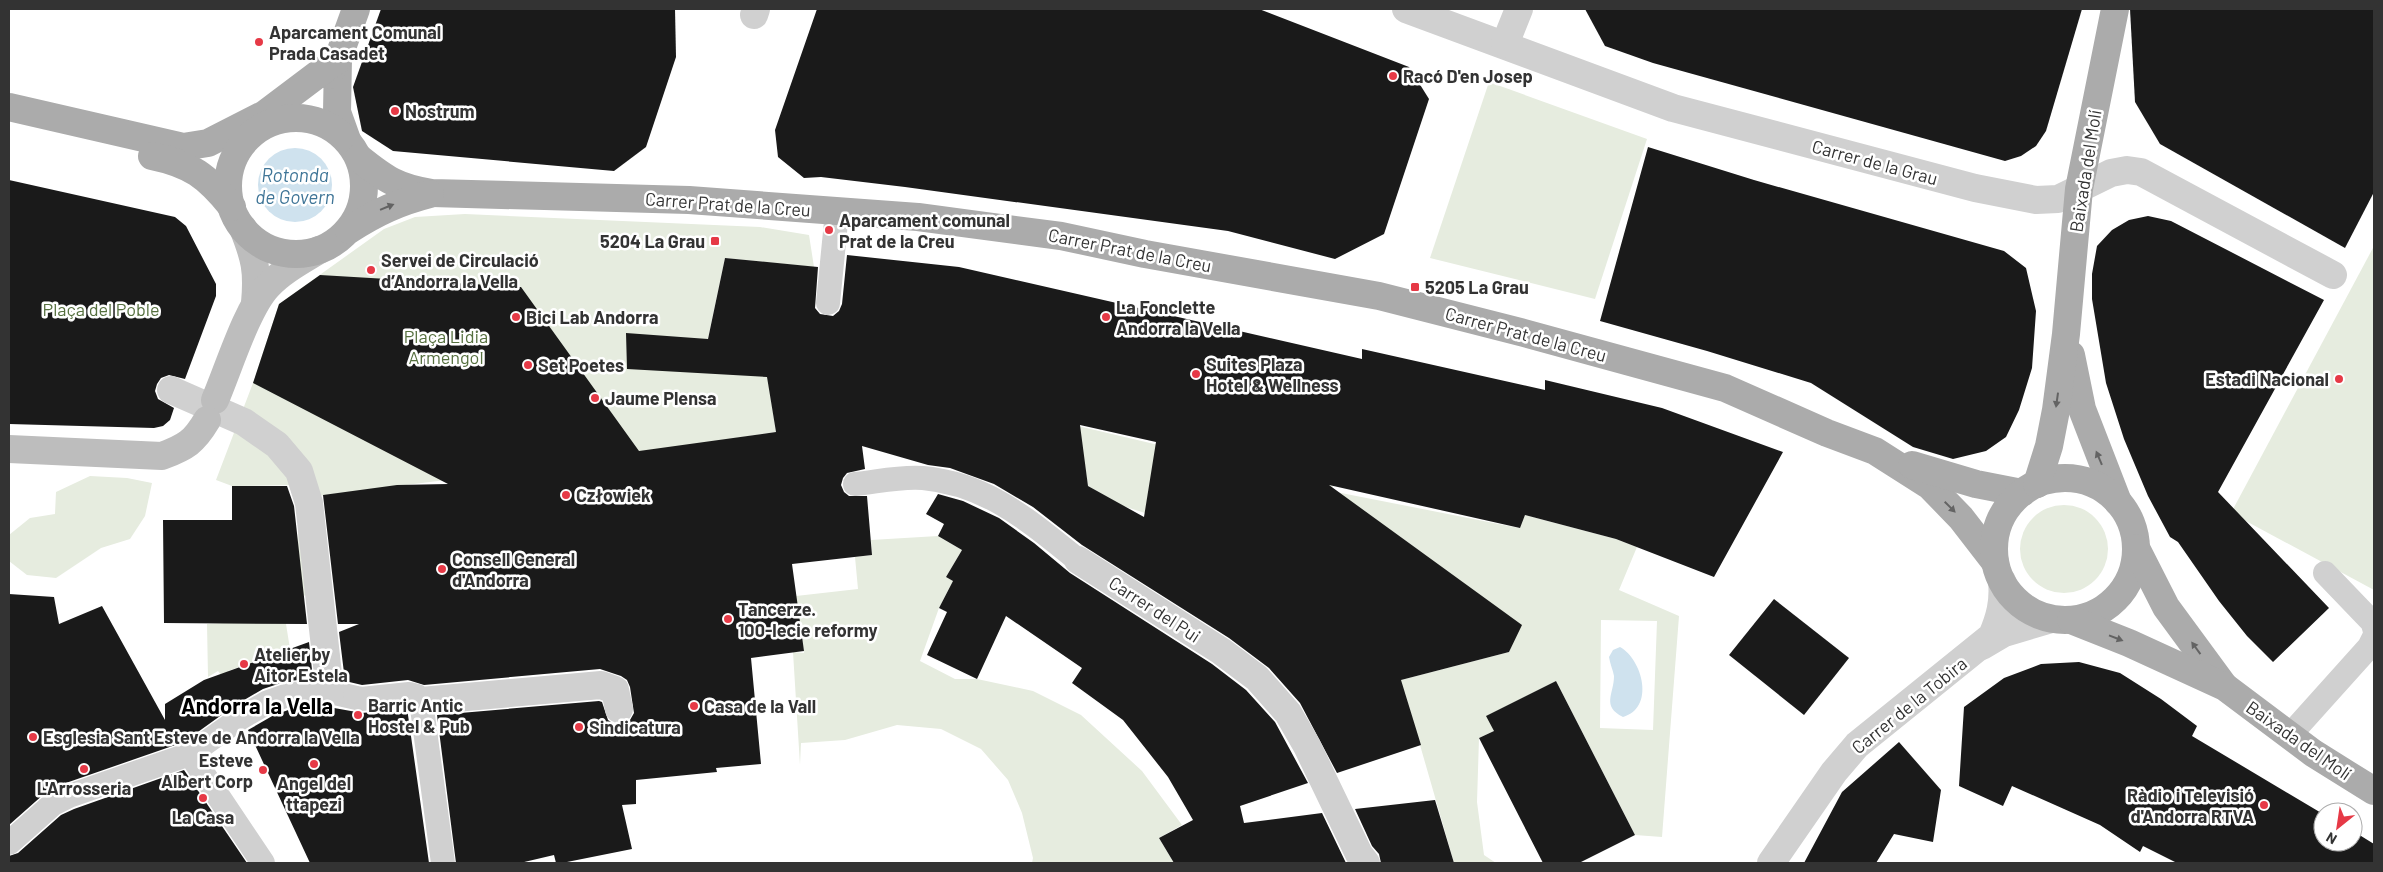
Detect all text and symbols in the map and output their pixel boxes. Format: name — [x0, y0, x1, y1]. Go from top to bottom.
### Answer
place label: Aparcament Comunal Prada Casadet — [269, 21, 441, 64]
marker: Aparcament Comunal Prada Casadet — [253, 36, 265, 48]
place label: Racó D'en Josep — [1403, 65, 1533, 87]
marker: Racó D'en Josep — [1387, 70, 1399, 82]
place label: Nostrum — [405, 100, 475, 122]
marker: Nostrum — [389, 105, 401, 117]
street label: Baixada del Molí — [2065, 108, 2106, 234]
street label: Carrer de la Grau — [1810, 135, 1940, 189]
water label: Rotonda de Govern — [255, 163, 335, 208]
street label: Carrer Prat de la Creu — [645, 187, 811, 221]
one-way arrow — [380, 203, 395, 211]
place label: Aparcament comunal Prat de la Creu — [839, 209, 1010, 252]
street label: Carrer Prat de la Creu — [1047, 223, 1213, 277]
marker: Aparcament comunal Prat de la Creu — [823, 224, 835, 236]
place label: 5204 La Grau — [600, 230, 705, 252]
marker: 5204 La Grau — [709, 235, 721, 247]
place label: Servei de Circulació d’Andorra la Vella — [381, 249, 539, 292]
marker: Servei de Circulació d’Andorra la Vella — [365, 264, 377, 276]
place label: 5205 La Grau — [1425, 276, 1529, 298]
marker: 5205 La Grau — [1409, 281, 1421, 293]
place label: La Fonclette Andorra la Vella — [1116, 296, 1241, 339]
park label: Plaça del Poble — [42, 298, 160, 320]
street label: Carrer Prat de la Creu — [1443, 302, 1609, 366]
place label: Bici Lab Andorra — [526, 306, 658, 328]
marker: Bici Lab Andorra — [510, 311, 522, 323]
marker: La Fonclette Andorra la Vella — [1100, 311, 1112, 323]
park label: Plaça Lidia Armengol — [404, 325, 488, 368]
place label: Suites Plaza Hotel & Wellness — [1206, 353, 1339, 396]
place label: Set Poetes — [538, 354, 624, 376]
marker: Set Poetes — [522, 359, 534, 371]
marker: Suites Plaza Hotel & Wellness — [1190, 368, 1202, 380]
place label: Estadi Nacional — [2205, 368, 2329, 390]
marker: Estadi Nacional — [2333, 373, 2345, 385]
place label: Jaume Plensa — [605, 387, 717, 409]
marker: Jaume Plensa — [589, 392, 601, 404]
one-way arrow — [2053, 392, 2061, 408]
one-way arrow — [2095, 450, 2103, 465]
place label: Człowiek — [576, 484, 651, 506]
marker: Człowiek — [560, 489, 572, 501]
one-way arrow — [1944, 501, 1956, 513]
place label: Consell General d'Andorra — [452, 548, 575, 591]
marker: Consell General d'Andorra — [436, 563, 448, 575]
street label: Carrer del Pui — [1105, 571, 1205, 647]
place label: Tancerze. 100-lecie reformy — [738, 598, 877, 641]
marker: Tancerze. 100-lecie reformy — [722, 613, 734, 625]
one-way arrow — [2109, 634, 2124, 642]
one-way arrow — [2191, 641, 2201, 655]
place label: Atelier by Aitor Estela — [254, 643, 348, 686]
street label: Carrer de la Tobira — [1847, 652, 1971, 758]
marker: Atelier by Aitor Estela — [238, 658, 250, 670]
district label: Andorra la Vella — [181, 692, 333, 718]
place label: Barric Antic Hostel & Pub — [368, 694, 470, 737]
place label: Casa de la Vall — [704, 695, 816, 717]
street label: Baixada del Molí — [2242, 696, 2356, 784]
marker: Casa de la Vall — [688, 700, 700, 712]
marker: Barric Antic Hostel & Pub — [352, 709, 364, 721]
place label: Sindicatura — [589, 716, 681, 738]
marker: Sindicatura — [573, 721, 585, 733]
place label: Esglesia Sant Esteve de Andorra la Vella — [43, 726, 360, 748]
marker: Esglesia Sant Esteve de Andorra la Vella — [27, 731, 39, 743]
place label: Esteve Albert Corp — [161, 749, 253, 792]
marker: Angel del ttapezi — [308, 758, 320, 770]
marker: L'Arrosseria — [78, 763, 90, 775]
marker: Esteve Albert Corp — [257, 764, 269, 776]
place label: Angel del ttapezi — [277, 772, 351, 815]
place label: L'Arrosseria — [37, 777, 131, 799]
place label: Ràdio i Televisió d'Andorra RTVA — [2127, 784, 2254, 827]
marker: La Casa — [197, 792, 209, 804]
marker: Ràdio i Televisió d'Andorra RTVA — [2258, 799, 2270, 811]
north arrow — [2313, 802, 2363, 852]
place label: La Casa — [172, 806, 234, 828]
text: N — [2323, 829, 2340, 848]

